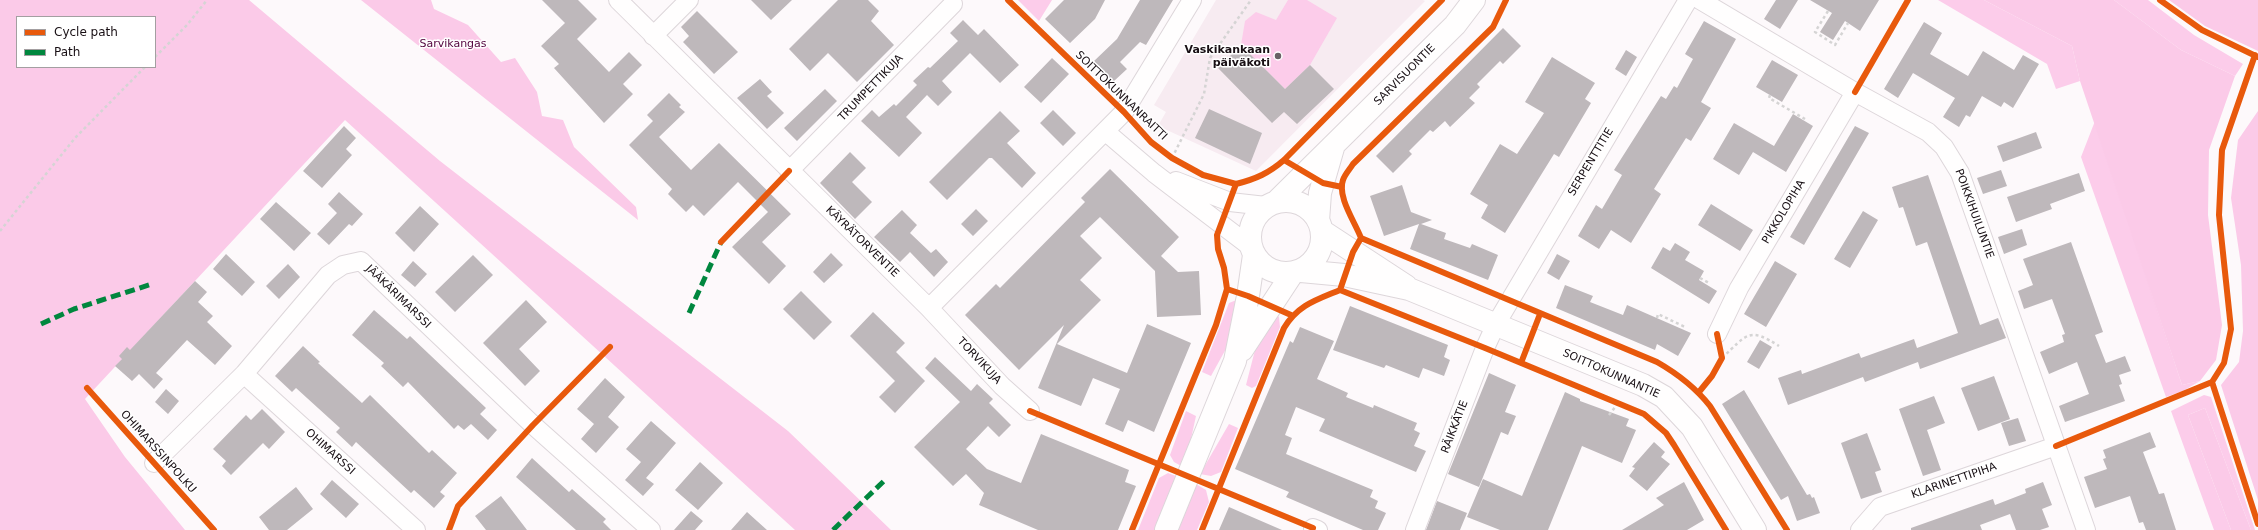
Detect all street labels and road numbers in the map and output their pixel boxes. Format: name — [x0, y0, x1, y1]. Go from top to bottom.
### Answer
street label: SARVISUONTIE — [1372, 42, 1438, 108]
street label: SOITTOKUNNANRAITTI — [1072, 49, 1170, 143]
street label: TRUMPETTIKUJA — [836, 52, 906, 124]
street label: SERPENTTITIE — [1566, 126, 1616, 198]
street label: POIKKIHUILUNTIE — [1952, 167, 1996, 261]
street label: PIKKOLOPIHA — [1760, 178, 1808, 246]
street label: KÄYRÄTORVENTIE — [823, 204, 901, 280]
street label: JÄÄKÄRIMARSSI — [363, 262, 433, 332]
street label: TORVIKUJA — [954, 335, 1004, 387]
street label: SOITTOKUNNANTIE — [1560, 347, 1662, 401]
street label: RÄIKKÄTIE — [1439, 399, 1471, 455]
street label: OHIMARSSINPOLKU — [117, 408, 199, 496]
street label: OHIMARSSI — [303, 426, 357, 478]
street label: KLARINETTIPIHA — [1910, 460, 1998, 502]

